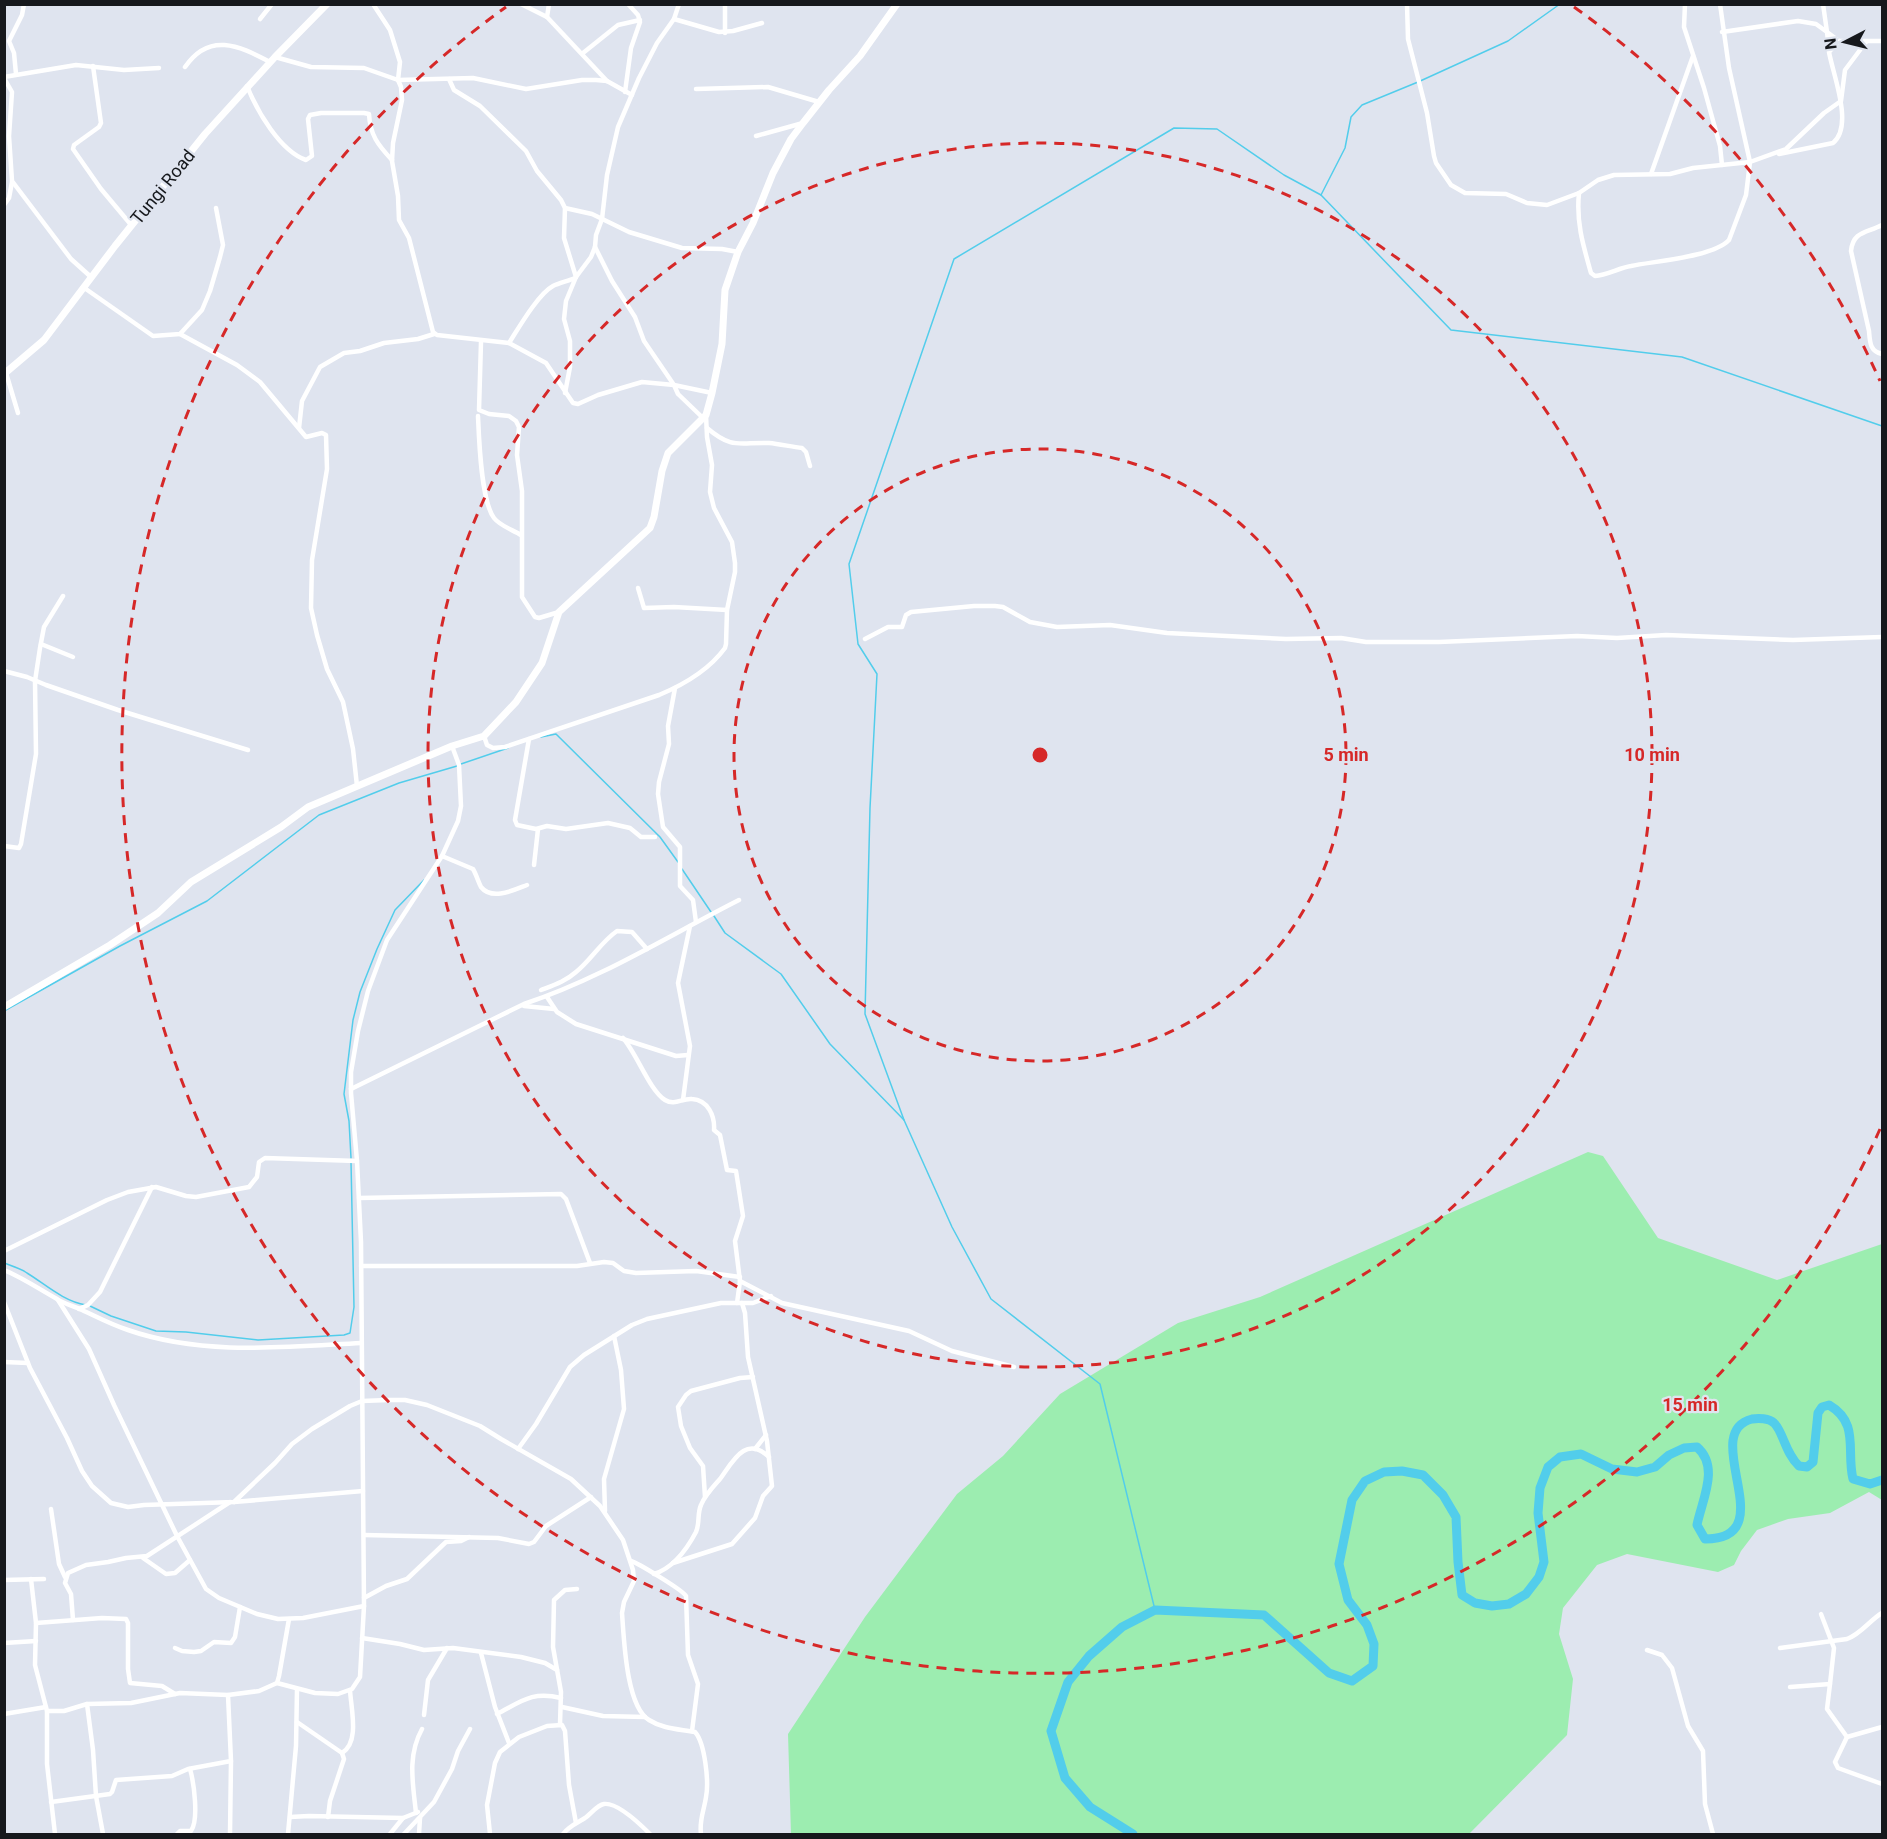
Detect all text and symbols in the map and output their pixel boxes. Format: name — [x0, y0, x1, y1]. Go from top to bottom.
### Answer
north arrow — [1815, 12, 1875, 72]
text: N — [1820, 37, 1841, 51]
street label: Tungi Road — [126, 145, 199, 228]
text: 5 min — [1323, 744, 1369, 765]
text: 10 min — [1624, 744, 1680, 765]
centre of rings — [1030, 745, 1050, 765]
text: 15 min — [1662, 1394, 1718, 1415]

